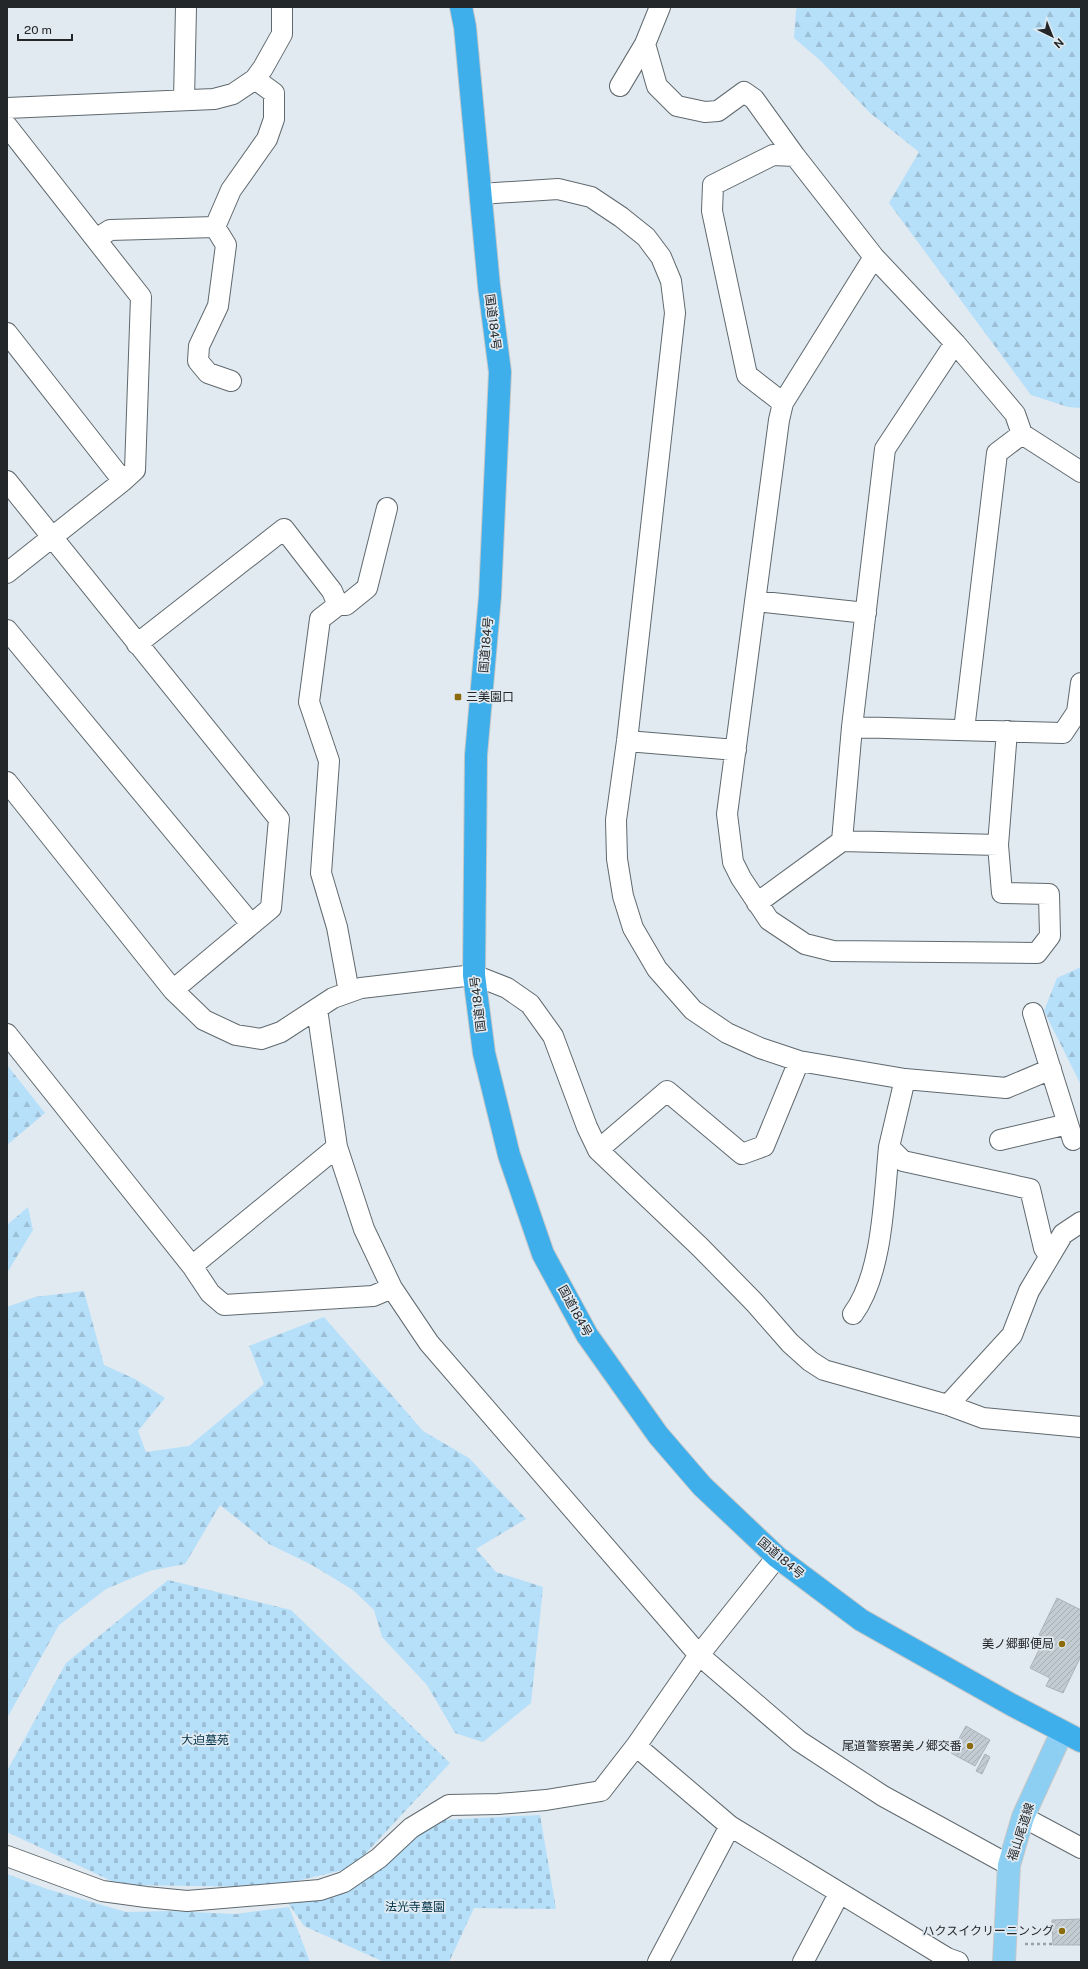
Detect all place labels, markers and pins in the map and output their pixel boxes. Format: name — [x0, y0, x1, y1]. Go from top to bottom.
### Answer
place label: 三美園口 — [466, 690, 514, 704]
marker: 三美園口 — [453, 692, 463, 702]
place label: 美ノ郷郵便局 — [982, 1637, 1054, 1651]
marker: 美ノ郷郵便局 — [1057, 1639, 1067, 1649]
place label: 尾道警察署美ノ郷交番 — [842, 1739, 962, 1753]
marker: 尾道警察署美ノ郷交番 — [965, 1741, 975, 1751]
place label: ハクスイクリーニンング — [923, 1924, 1054, 1938]
marker: ハクスイクリーニンング — [1057, 1926, 1067, 1936]

